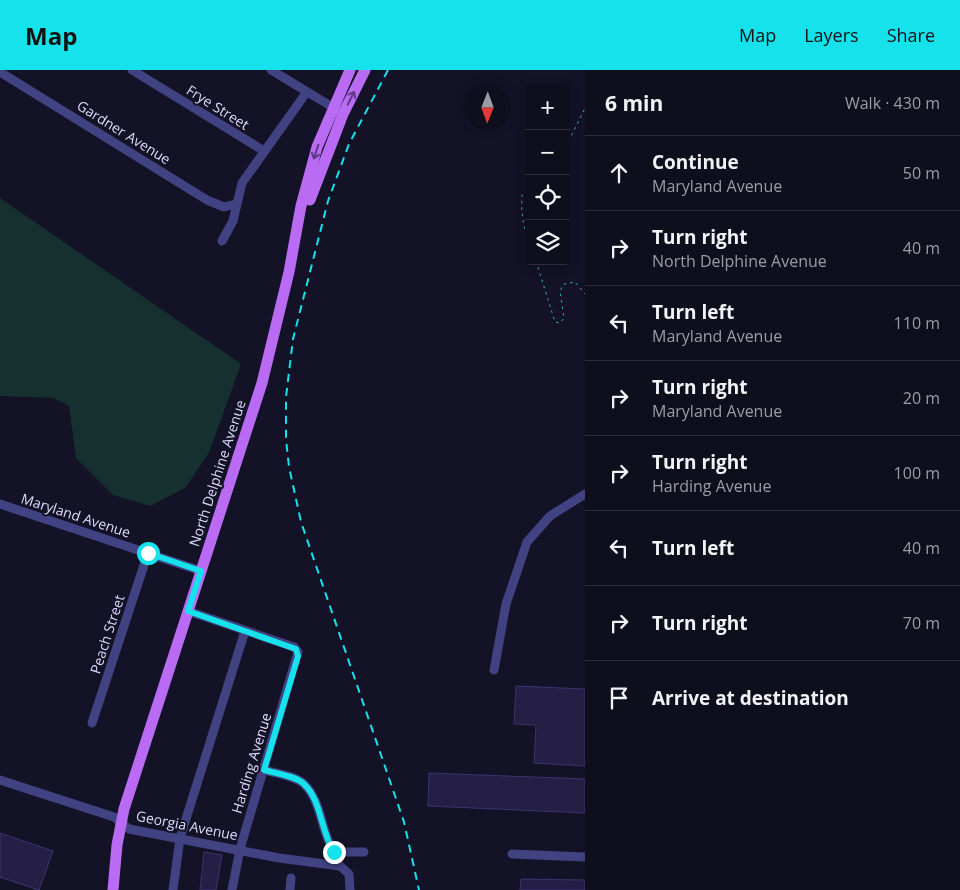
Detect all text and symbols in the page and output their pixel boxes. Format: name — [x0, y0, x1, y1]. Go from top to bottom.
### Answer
text: Map — [25, 19, 77, 52]
text: Map — [739, 23, 776, 47]
text: Layers — [804, 23, 859, 47]
text: Share — [887, 23, 935, 47]
street label: Frye Street — [183, 80, 253, 134]
north arrow — [465, 85, 510, 130]
map controls — [525, 85, 570, 265]
button: + — [525, 85, 570, 130]
text: 6 min — [605, 89, 663, 117]
one-way arrow — [346, 90, 356, 105]
text: Walk · 430 m — [845, 92, 940, 114]
street label: Gardner Avenue — [74, 96, 174, 168]
button: − — [525, 130, 570, 175]
one-way arrow — [310, 144, 320, 160]
text: Continue — [652, 149, 739, 175]
icon: ahead — [605, 159, 633, 187]
text: 50 m — [903, 162, 940, 184]
button: locate — [525, 175, 570, 220]
text: Maryland Avenue — [652, 175, 782, 197]
button: layers — [525, 220, 570, 265]
text: Turn right — [652, 224, 747, 250]
icon: right — [605, 234, 633, 262]
text: 40 m — [903, 237, 940, 259]
text: North Delphine Avenue — [652, 250, 827, 272]
text: Turn left — [652, 299, 734, 325]
icon: left — [605, 309, 633, 337]
text: 110 m — [894, 312, 940, 334]
text: Maryland Avenue — [652, 325, 782, 347]
text: Turn right — [652, 374, 747, 400]
icon: right — [605, 384, 633, 412]
text: 20 m — [903, 387, 940, 409]
street label: North Delphine Avenue — [184, 397, 250, 549]
text: Maryland Avenue — [652, 400, 782, 422]
text: Turn right — [652, 449, 747, 475]
icon: right — [605, 459, 633, 487]
text: 100 m — [894, 462, 940, 484]
text: Harding Avenue — [652, 475, 771, 497]
street label: Maryland Avenue — [19, 488, 133, 542]
icon: left — [605, 534, 633, 562]
text: Turn left — [652, 535, 734, 561]
text: 40 m — [903, 537, 940, 559]
route start — [137, 542, 160, 565]
street label: Peach Street — [85, 592, 129, 676]
icon: right — [605, 609, 633, 637]
text: Turn right — [652, 610, 747, 636]
text: 70 m — [903, 612, 940, 634]
icon: arrive — [605, 684, 633, 712]
text: Arrive at destination — [652, 685, 849, 711]
street label: Harding Avenue — [227, 710, 275, 816]
street label: Georgia Avenue — [134, 806, 240, 844]
route end — [323, 841, 346, 864]

